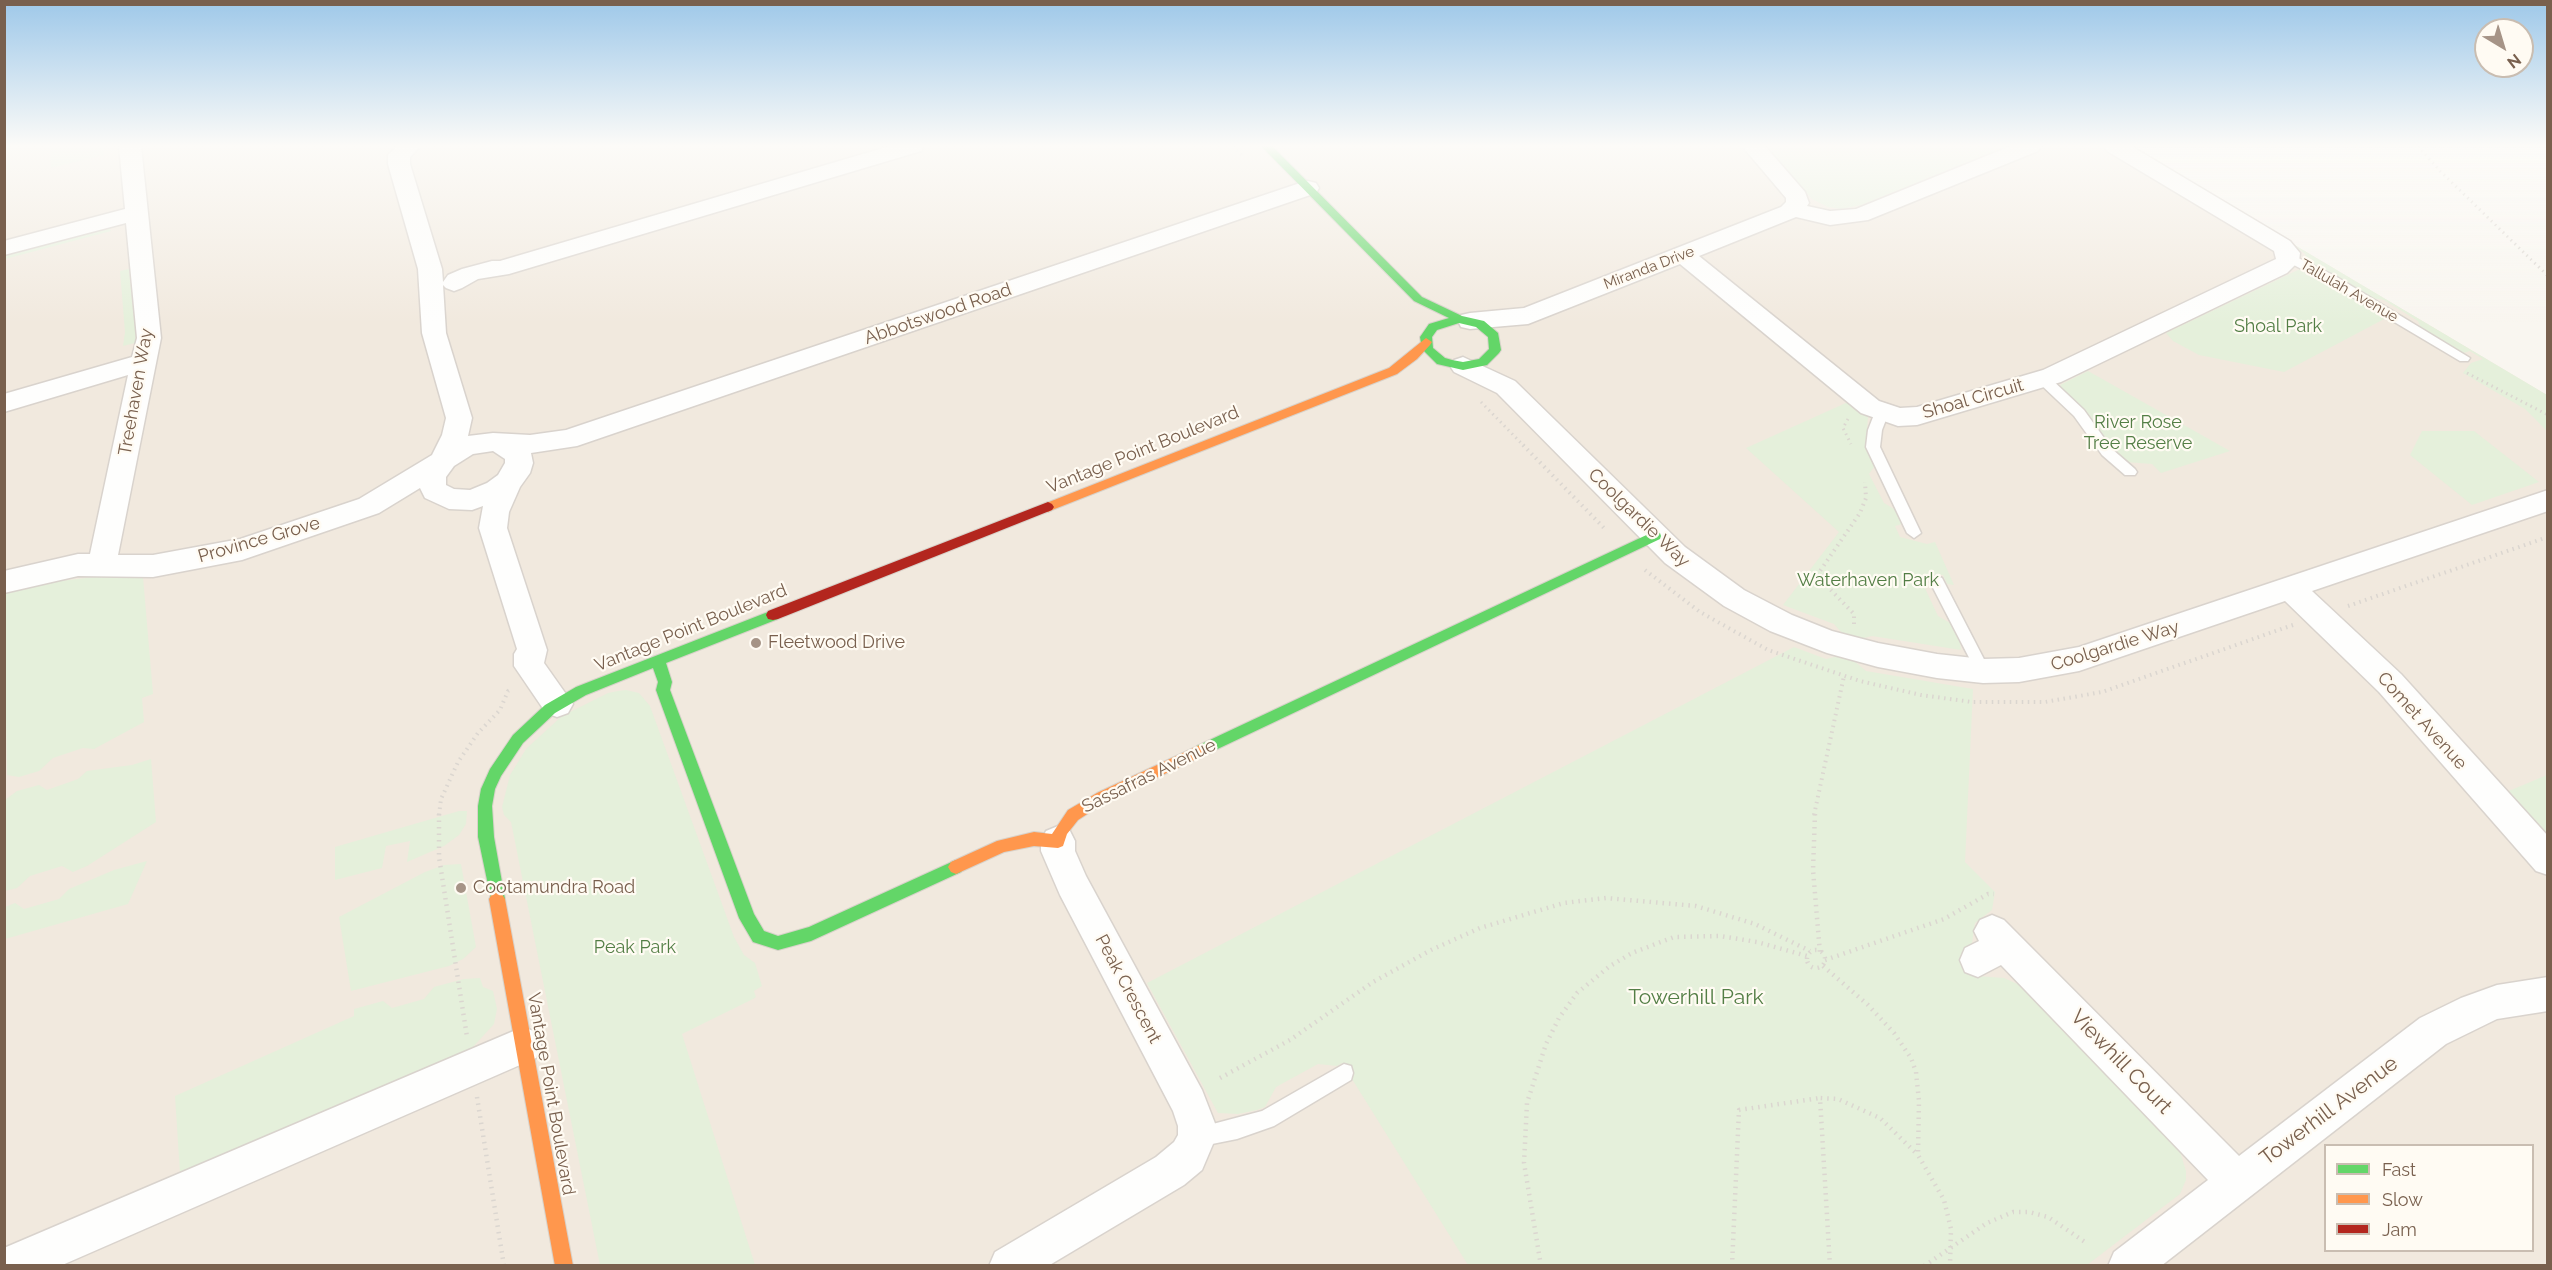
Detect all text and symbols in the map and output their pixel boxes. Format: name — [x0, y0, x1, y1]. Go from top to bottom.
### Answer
north arrow — [2474, 18, 2534, 78]
text: N — [2503, 50, 2525, 72]
street label: Miranda Drive — [1601, 242, 1697, 294]
street label: Tallulah Avenue — [2297, 256, 2401, 326]
street label: Abbotswood Road — [862, 279, 1014, 349]
park label: Shoal Park — [2234, 316, 2322, 338]
street label: Treehaven Way — [114, 327, 158, 457]
street label: Shoal Circuit — [1920, 374, 2026, 424]
street label: Vantage Point Boulevard — [1044, 402, 1242, 498]
park label: River Rose Tree Reserve — [2084, 412, 2192, 454]
street label: Coolgardie Way — [1584, 464, 1694, 572]
street label: Province Grove — [196, 512, 322, 568]
park label: Waterhaven Park — [1797, 570, 1939, 592]
street label: Vantage Point Boulevard — [592, 580, 790, 676]
street label: Coolgardie Way — [2048, 616, 2182, 676]
place label: Fleetwood Drive — [768, 632, 905, 654]
marker: Fleetwood Drive — [749, 636, 763, 650]
street label: Comet Avenue — [2373, 668, 2471, 774]
street label: Sassafras Avenue — [1079, 734, 1219, 818]
place label: Cootamundra Road — [473, 877, 635, 899]
marker: Cootamundra Road — [454, 881, 468, 895]
street label: Peak Crescent — [1090, 931, 1166, 1047]
park label: Peak Park — [594, 937, 676, 959]
park label: Towerhill Park — [1628, 985, 1764, 1011]
street label: Vantage Point Boulevard — [523, 991, 579, 1197]
street label: Viewhill Court — [2065, 1005, 2177, 1119]
street label: Towerhill Avenue — [2255, 1051, 2403, 1171]
legend — [2324, 1144, 2534, 1252]
text: Fast — [2382, 1159, 2416, 1180]
text: Slow — [2382, 1189, 2423, 1210]
text: Jam — [2382, 1219, 2417, 1240]

